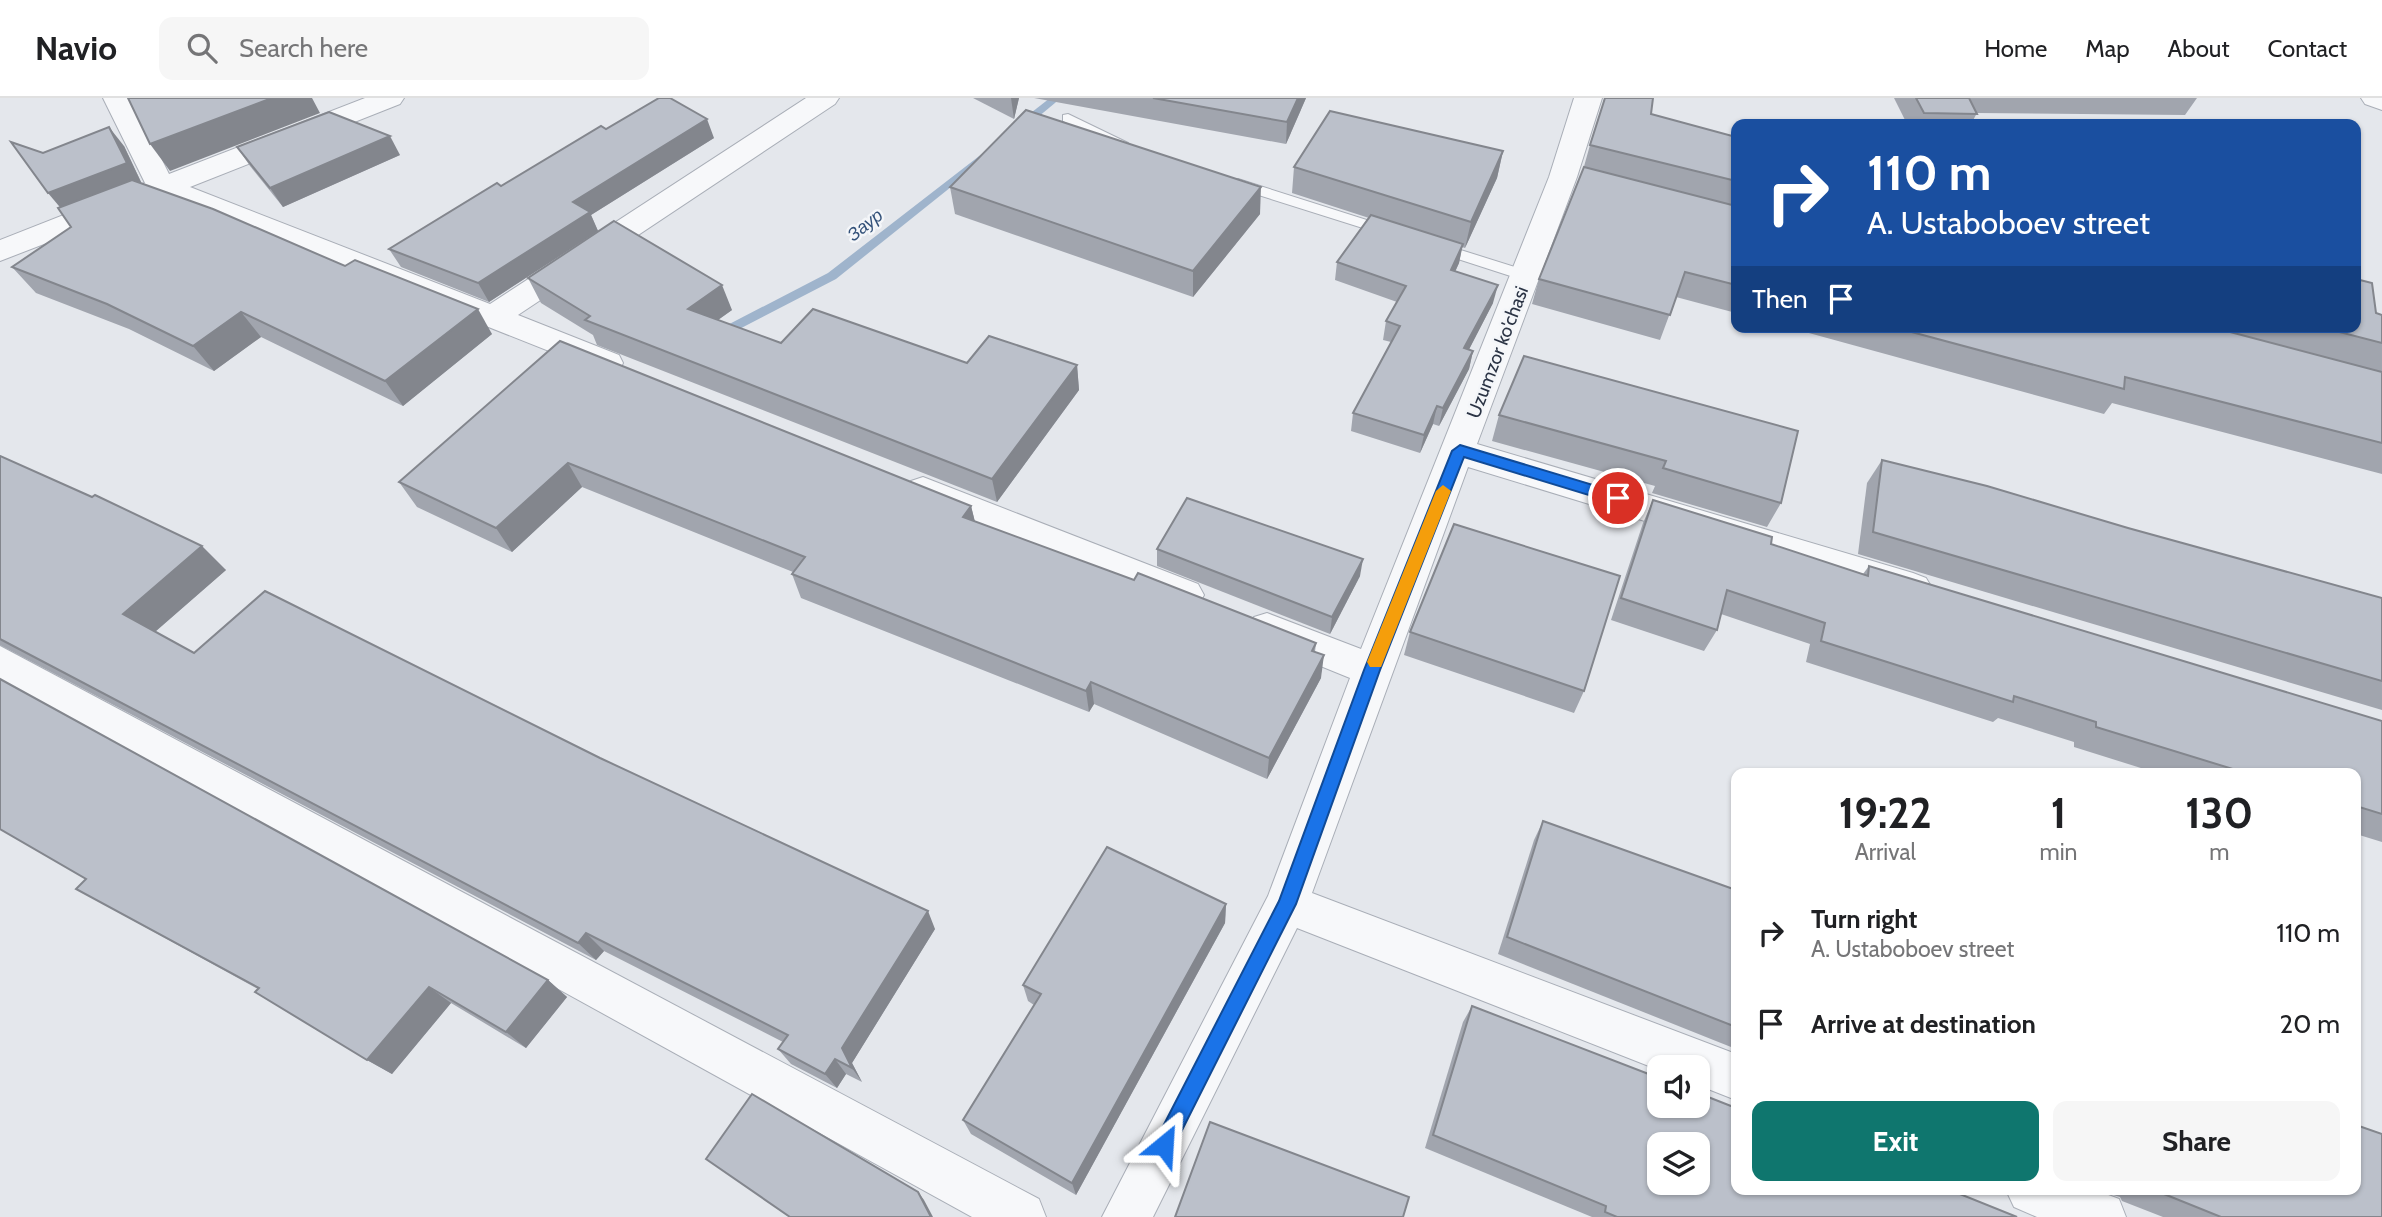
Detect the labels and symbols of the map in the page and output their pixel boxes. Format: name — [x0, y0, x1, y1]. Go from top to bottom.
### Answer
water label: Заур — [843, 204, 887, 246]
street label: Uzumzor ko'chasi — [1462, 283, 1533, 421]
pin — [1588, 468, 1648, 528]
position arrow — [1127, 1108, 1201, 1182]

